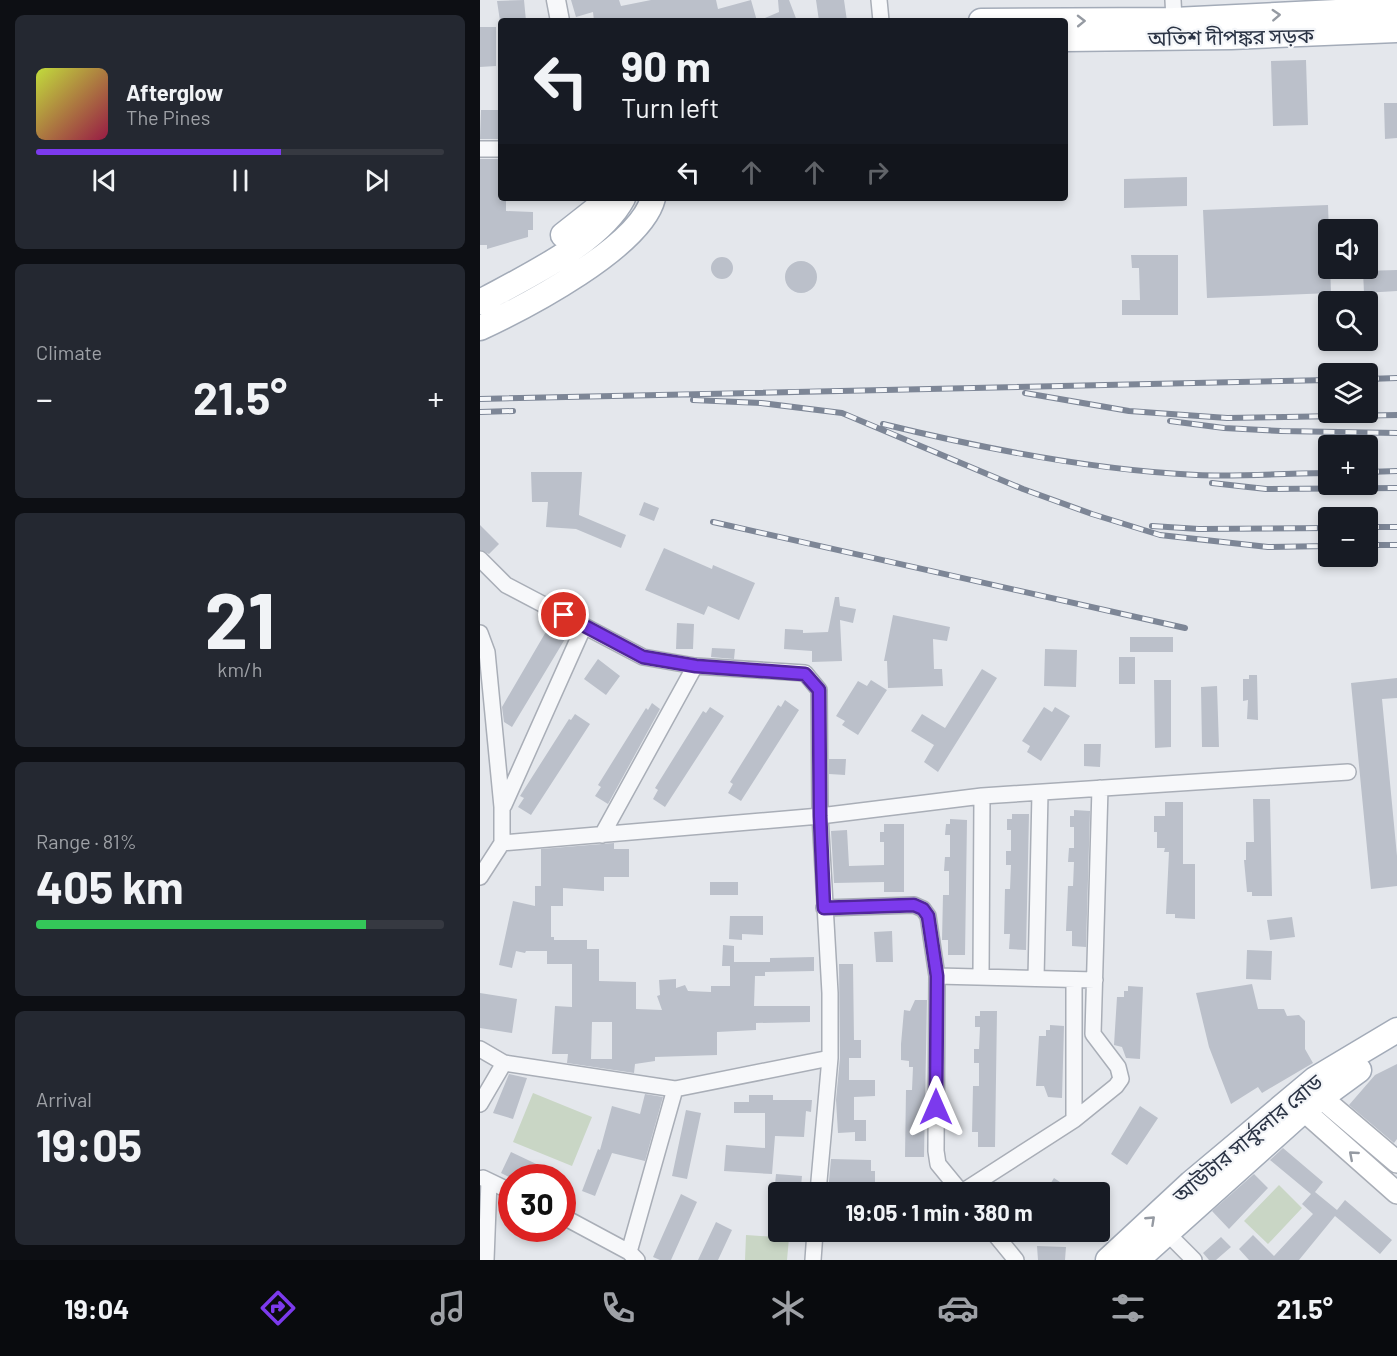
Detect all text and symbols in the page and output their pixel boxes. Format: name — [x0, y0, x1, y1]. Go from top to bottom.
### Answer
one-way arrow — [1272, 8, 1281, 21]
one-way arrow — [1077, 15, 1086, 27]
street label: অতিশ দীপঙ্কর সড়ক — [1147, 22, 1315, 50]
text: 90 m — [621, 40, 711, 90]
icon: left — [522, 42, 600, 120]
text: Afterglow — [126, 79, 223, 105]
text: Turn left — [621, 91, 719, 123]
text: The Pines — [126, 105, 210, 129]
icon: left — [672, 156, 705, 189]
icon: ahead — [735, 156, 768, 189]
icon: ahead — [798, 156, 831, 189]
icon: right — [861, 156, 894, 189]
icon: previous — [88, 164, 121, 197]
icon: pause — [224, 164, 257, 197]
icon: next — [360, 164, 393, 197]
map controls — [1318, 219, 1378, 567]
button: sound — [1318, 219, 1378, 279]
button: search — [1318, 291, 1378, 351]
text: Climate — [36, 340, 102, 364]
button: layers — [1318, 363, 1378, 423]
text: 21.5° — [193, 370, 287, 424]
text: − — [36, 378, 53, 418]
text: + — [428, 378, 444, 418]
button: + — [1318, 435, 1378, 495]
button: − — [1318, 507, 1378, 567]
text: 21 — [205, 571, 275, 665]
pin — [538, 589, 589, 640]
icon: arrive — [547, 598, 580, 631]
text: km/h — [217, 657, 263, 681]
text: Range · 81% — [36, 829, 137, 853]
text: 405 km — [36, 859, 184, 913]
street label: আউটার সার্কুলার রোড — [1167, 1068, 1328, 1209]
position arrow — [904, 1075, 968, 1139]
text: Arrival — [36, 1087, 92, 1111]
text: 19:05 — [36, 1117, 142, 1171]
one-way arrow — [1349, 1151, 1360, 1162]
speed limit sign: 30 — [498, 1164, 576, 1242]
text: 19:05 · 1 min · 380 m — [845, 1199, 1033, 1225]
one-way arrow — [1144, 1216, 1154, 1227]
icon: directions — [257, 1287, 299, 1329]
icon: music — [427, 1287, 469, 1329]
icon: phone — [597, 1287, 639, 1329]
icon: climate — [767, 1287, 809, 1329]
icon: car — [937, 1287, 979, 1329]
icon: filters — [1107, 1287, 1149, 1329]
text: 19:04 — [64, 1292, 129, 1324]
text: 21.5° — [1277, 1292, 1333, 1324]

